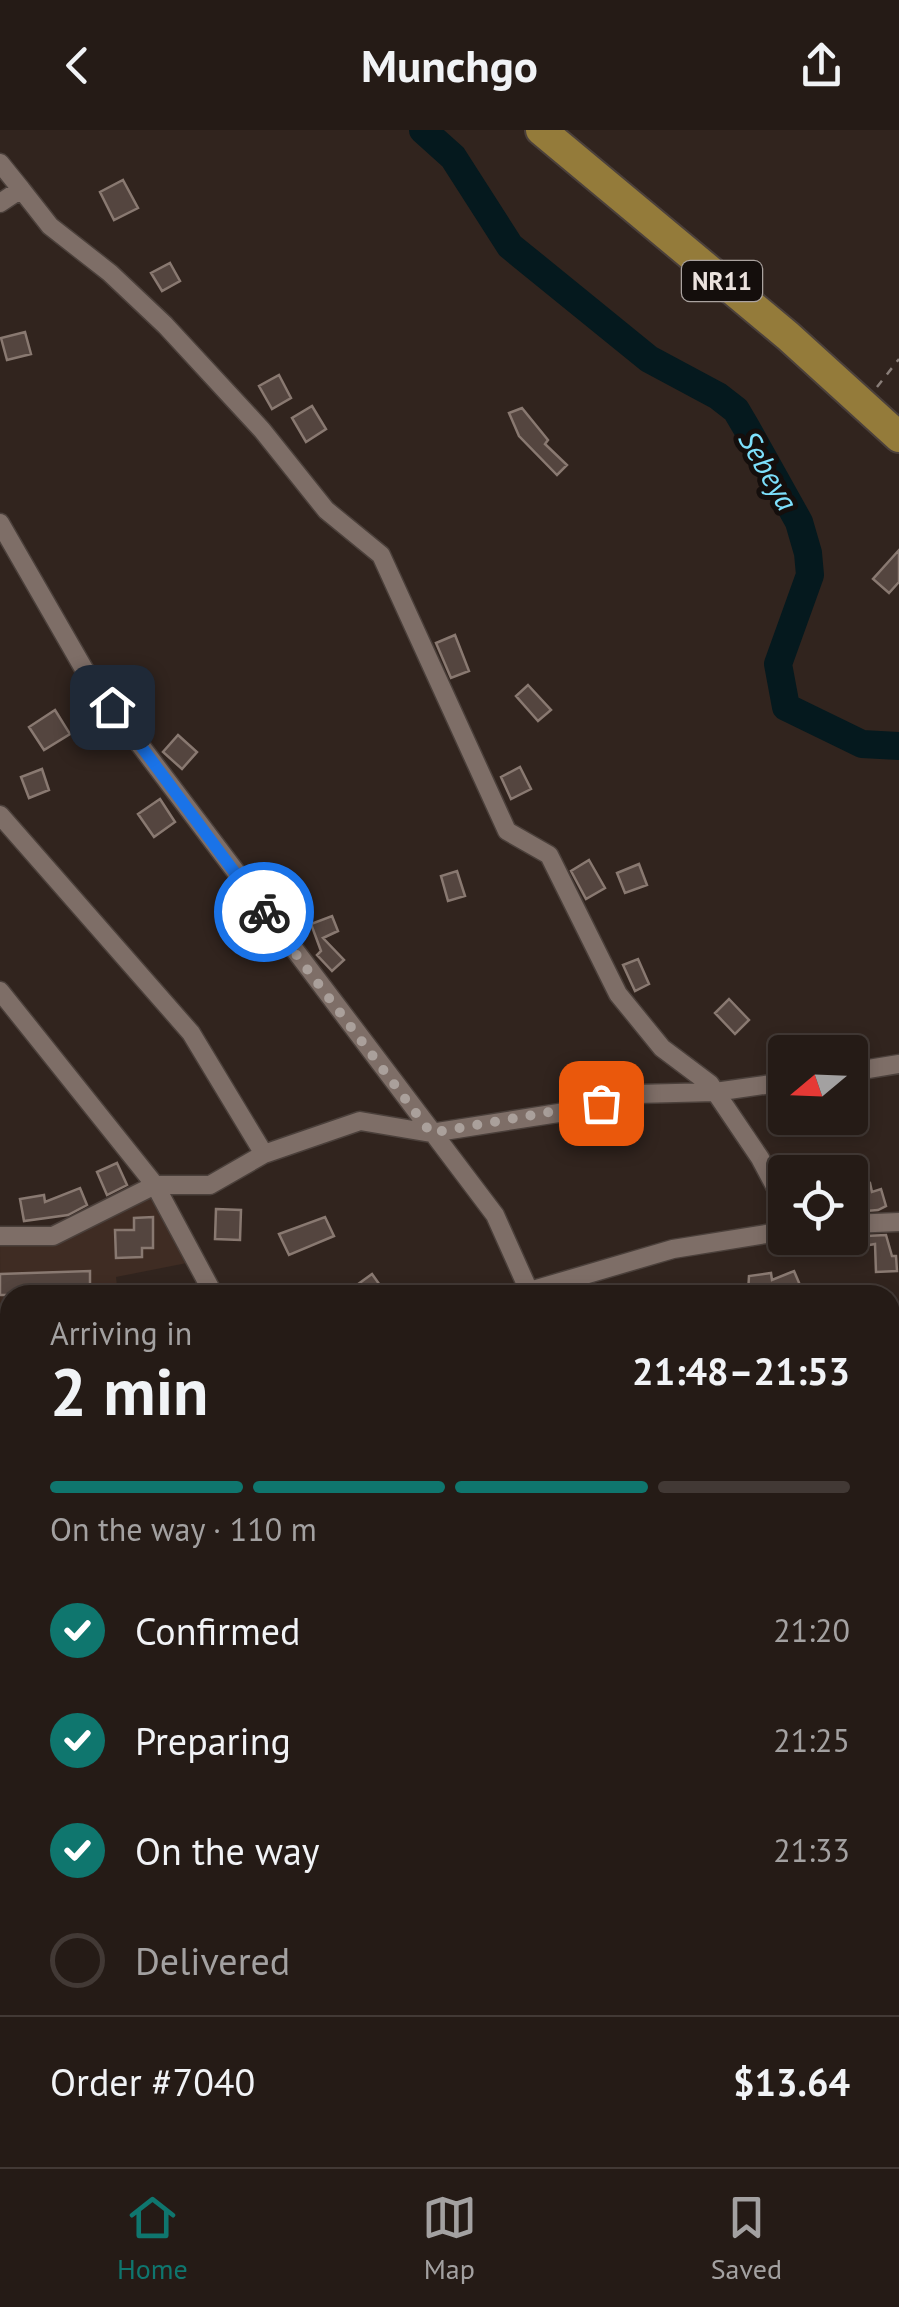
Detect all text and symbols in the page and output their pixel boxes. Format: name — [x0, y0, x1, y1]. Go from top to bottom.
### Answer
text: Munchgo — [361, 36, 538, 94]
icon: back — [50, 38, 105, 93]
icon: share — [794, 38, 849, 93]
road number: NR11 — [682, 261, 762, 301]
water label: Sebeya — [731, 423, 808, 517]
pin — [70, 665, 155, 750]
icon: home — [85, 680, 140, 735]
courier — [214, 862, 314, 962]
icon: bike — [237, 885, 292, 940]
north arrow — [768, 1035, 868, 1135]
map controls — [768, 1035, 868, 1255]
pin — [559, 1061, 644, 1146]
icon: bag — [574, 1076, 629, 1131]
button: locate — [768, 1155, 868, 1255]
text: Arriving in — [50, 1312, 192, 1354]
text: 21:48–21:53 — [632, 1346, 850, 1395]
text: 2 min — [50, 1349, 209, 1433]
text: On the way · 110 m — [50, 1508, 317, 1550]
icon: check — [50, 1603, 105, 1658]
text: Confirmed — [135, 1606, 301, 1655]
text: 21:20 — [773, 1609, 850, 1651]
icon: check — [50, 1713, 105, 1768]
text: Preparing — [135, 1716, 291, 1765]
text: 21:25 — [773, 1719, 850, 1761]
icon: check — [50, 1823, 105, 1878]
text: On the way — [135, 1826, 320, 1875]
text: 21:33 — [773, 1829, 850, 1871]
text: Delivered — [135, 1936, 290, 1985]
text: Order #7040 — [50, 2057, 255, 2106]
text: $13.64 — [733, 2057, 850, 2106]
tab: Home — [117, 2190, 188, 2287]
tab: Map — [422, 2190, 477, 2287]
tab: Saved — [711, 2190, 782, 2287]

